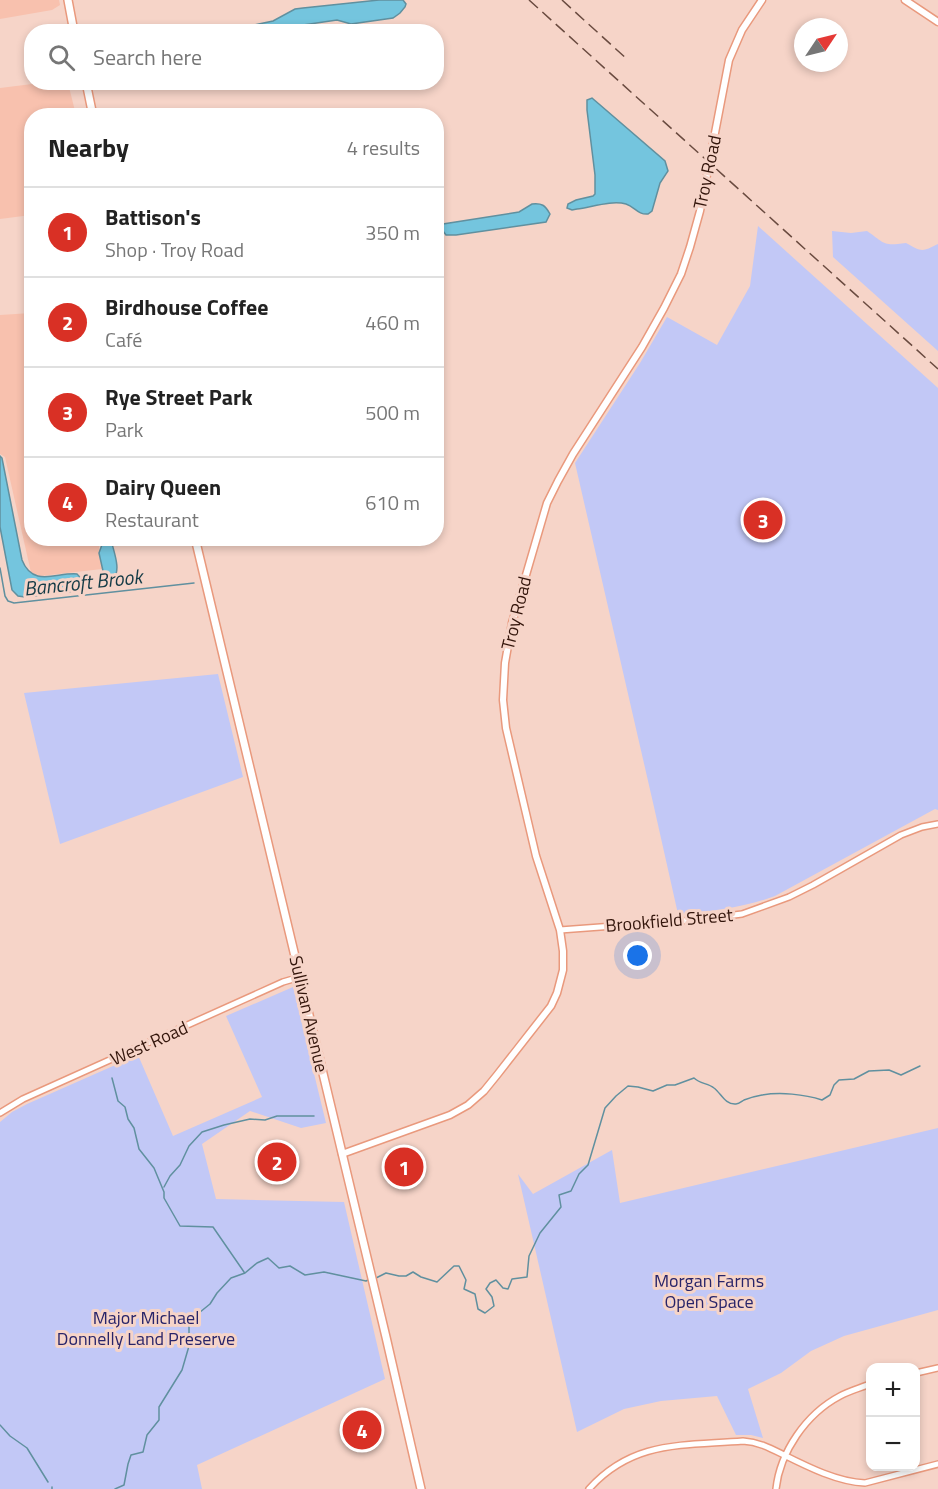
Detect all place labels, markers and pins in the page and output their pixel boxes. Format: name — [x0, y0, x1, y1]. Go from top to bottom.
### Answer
pin: 3 — [744, 498, 783, 542]
pin: 2 — [258, 1140, 296, 1184]
pin: 1 — [384, 1144, 424, 1190]
pin: 4 — [342, 1408, 382, 1452]

